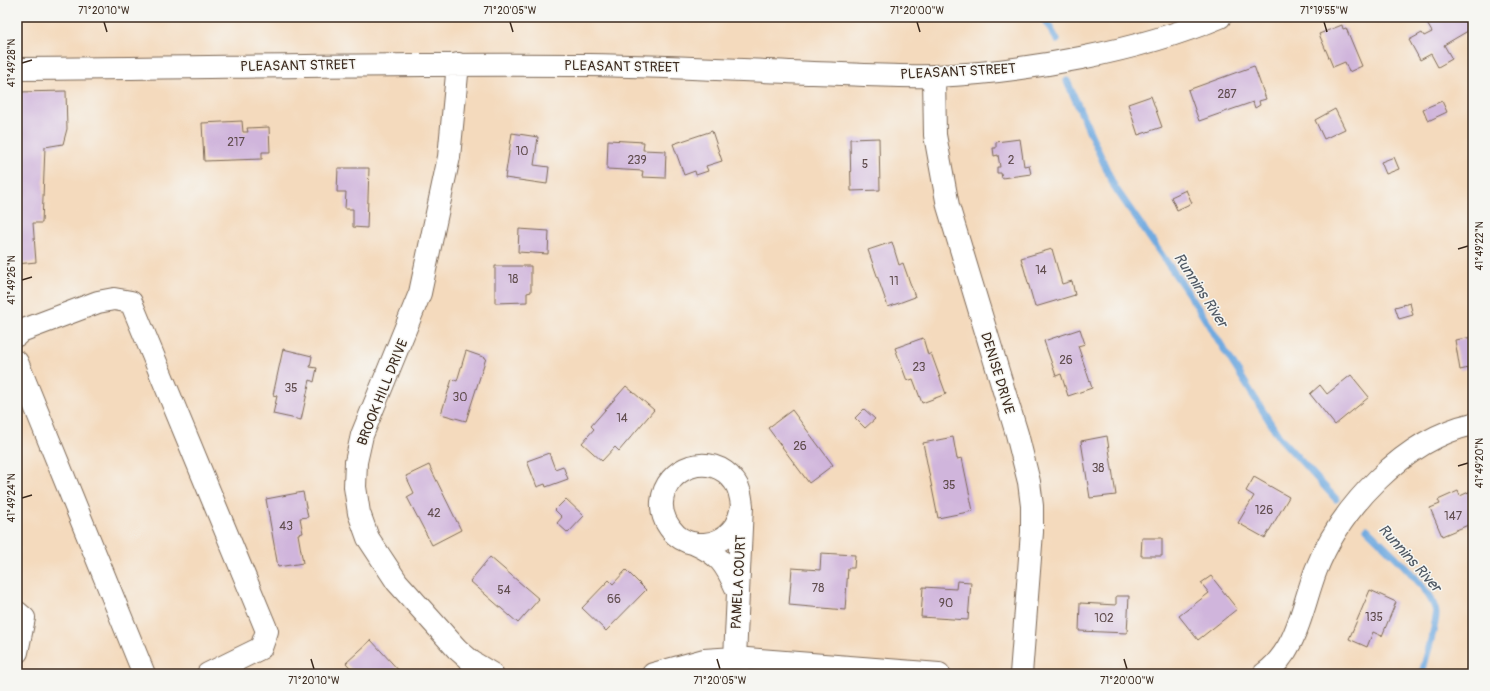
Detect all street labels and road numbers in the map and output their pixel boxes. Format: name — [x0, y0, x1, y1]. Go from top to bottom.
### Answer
street label: PLEASANT STREET — [240, 56, 356, 75]
street label: PLEASANT STREET — [564, 57, 680, 76]
street label: PLEASANT STREET — [900, 60, 1017, 83]
street label: DENISE DRIVE — [977, 330, 1018, 416]
street label: BROOK HILL DRIVE — [353, 336, 412, 448]
street label: PAMELA COURT — [728, 534, 749, 630]

